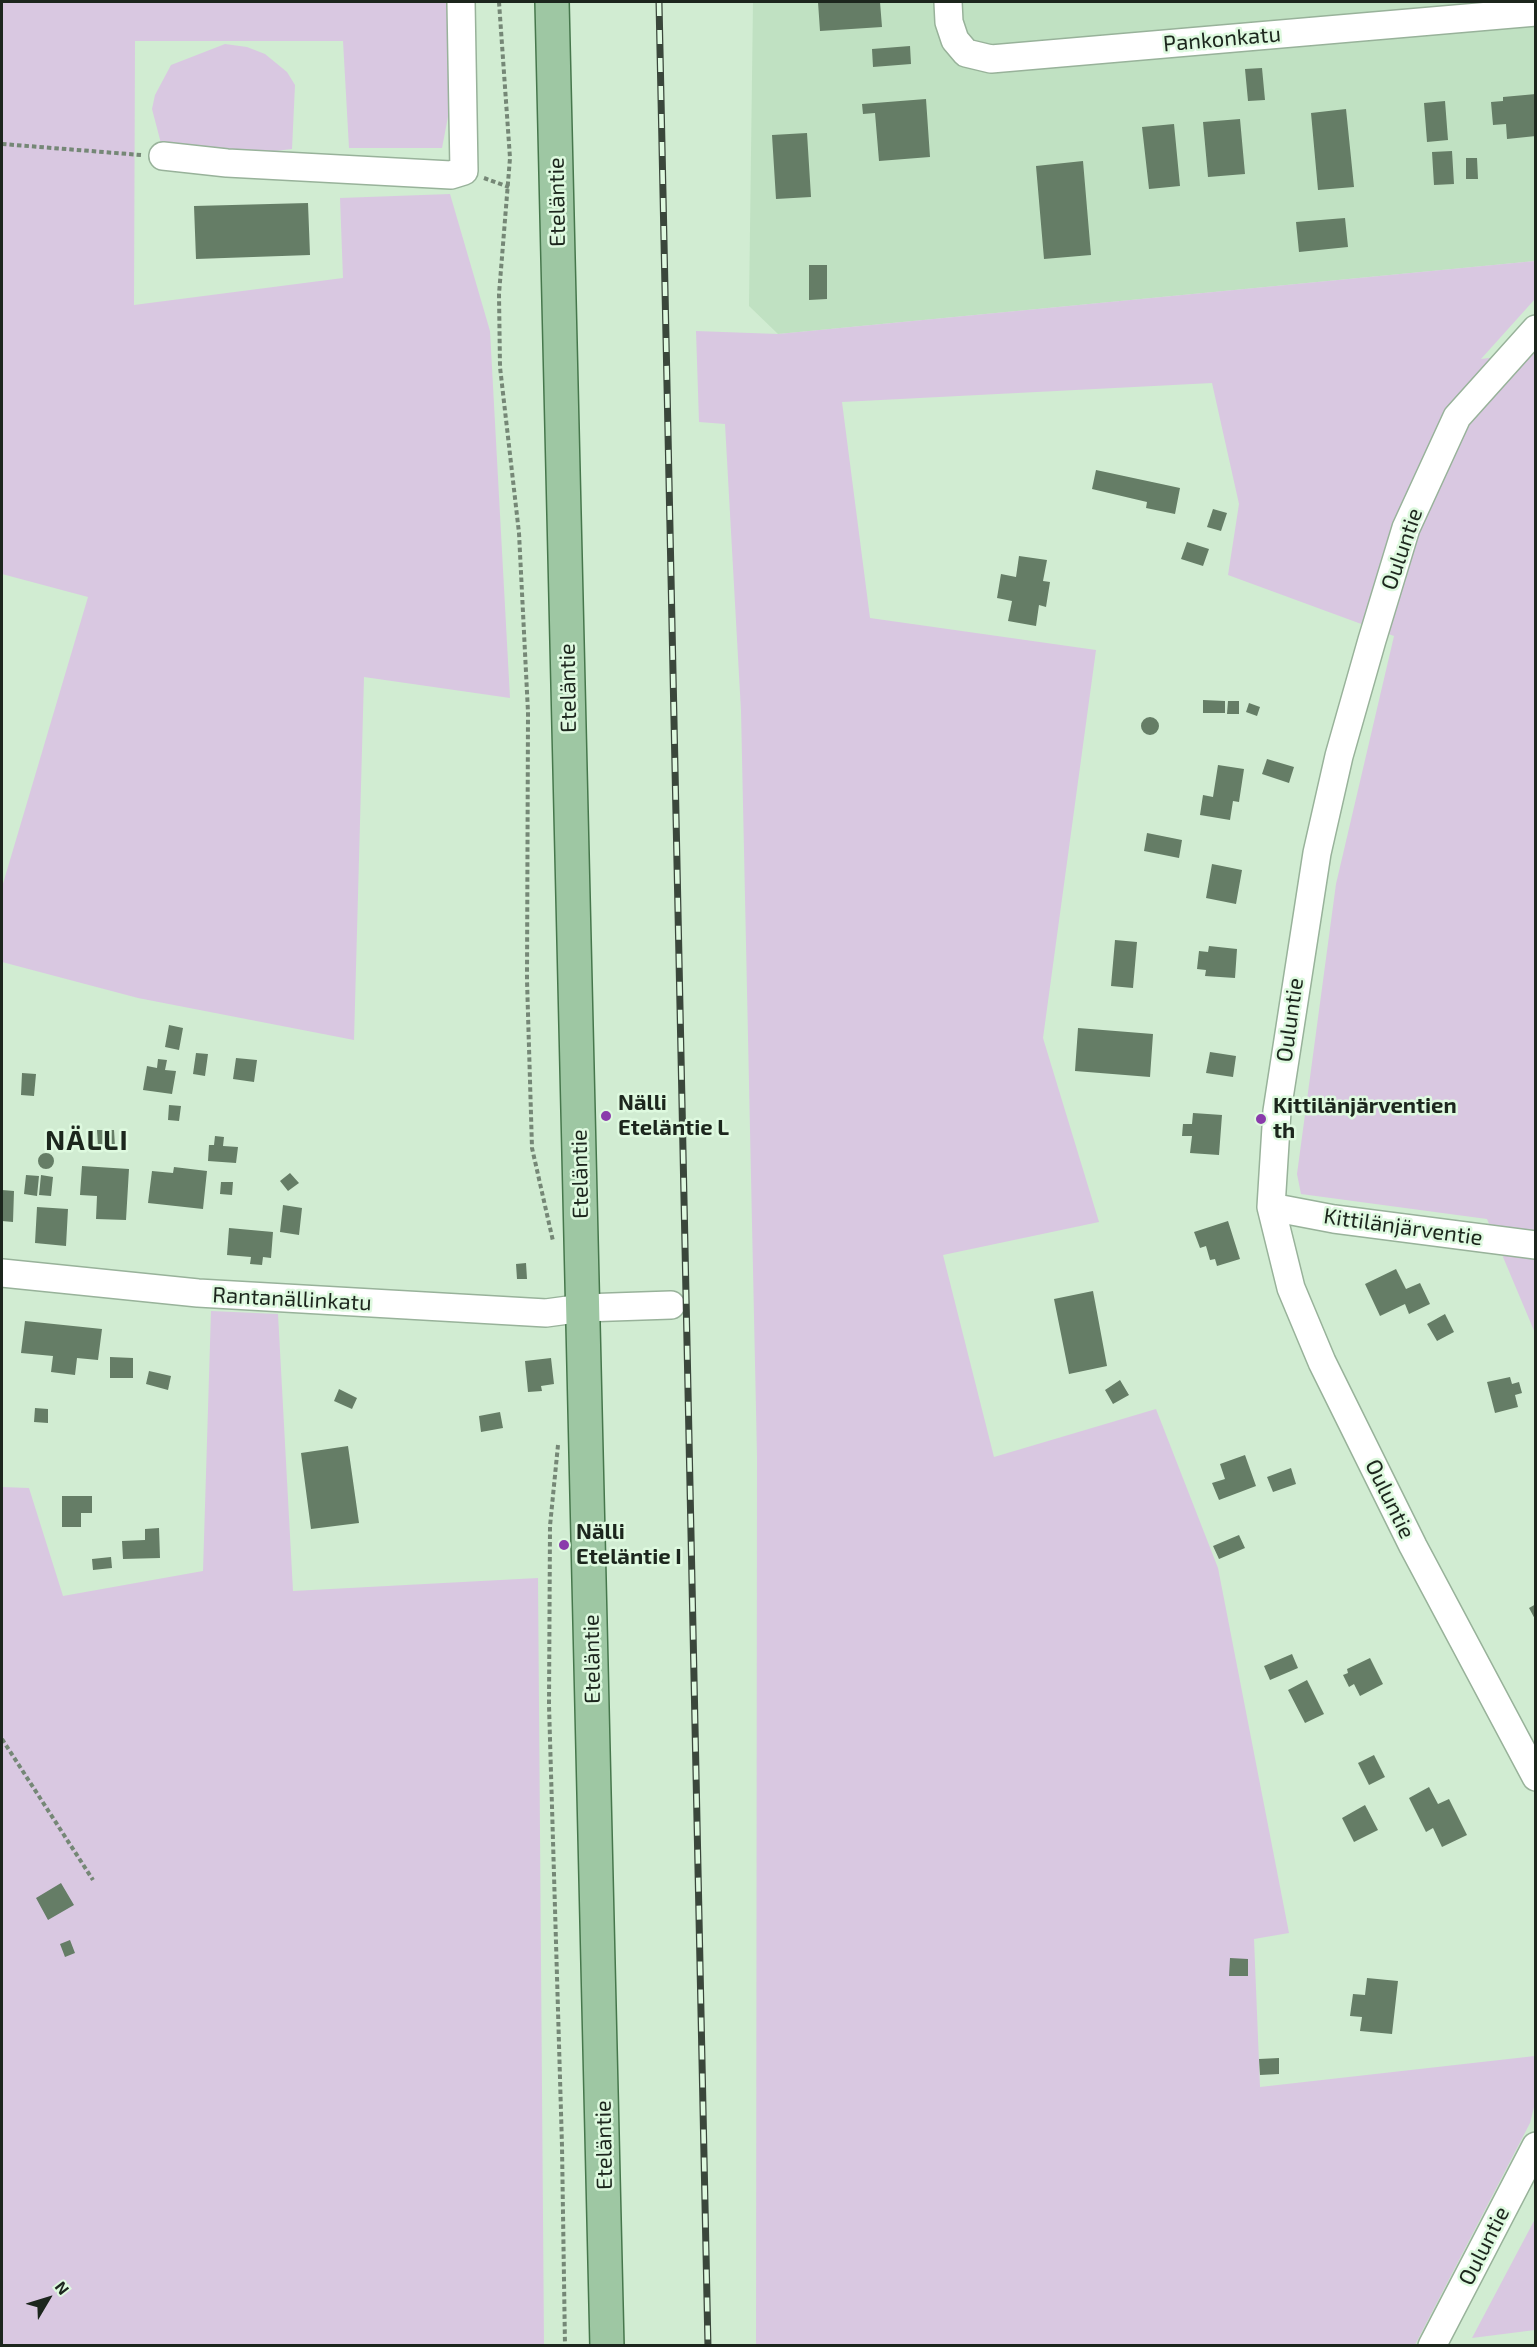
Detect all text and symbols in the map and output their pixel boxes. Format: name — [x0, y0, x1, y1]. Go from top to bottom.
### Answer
street label: Pankonkatu — [1162, 21, 1282, 57]
street label: Eteläntie — [543, 157, 571, 247]
street label: Ouluntie — [1376, 505, 1428, 593]
street label: Eteläntie — [554, 643, 582, 733]
street label: Ouluntie — [1271, 976, 1309, 1064]
place label: Nälli Eteläntie L — [618, 1090, 729, 1142]
place label: Kittilänjärventien th — [1273, 1093, 1457, 1144]
marker: Nälli Eteläntie L — [599, 1109, 613, 1123]
marker: Kittilänjärventien th — [1254, 1112, 1268, 1126]
district label: NÄLLI — [45, 1124, 129, 1158]
street label: Eteläntie — [566, 1129, 594, 1219]
street label: Kittilänjärventie — [1322, 1203, 1484, 1251]
street label: Rantanällinkatu — [212, 1282, 372, 1316]
street label: Ouluntie — [1360, 1455, 1420, 1543]
place label: Nälli Eteläntie I — [576, 1519, 682, 1570]
marker: Nälli Eteläntie I — [557, 1538, 571, 1552]
street label: Eteläntie — [578, 1614, 606, 1704]
street label: Eteläntie — [590, 2100, 618, 2190]
street label: Ouluntie — [1453, 2202, 1515, 2290]
north arrow — [18, 2269, 78, 2329]
text: N — [52, 2277, 74, 2298]

